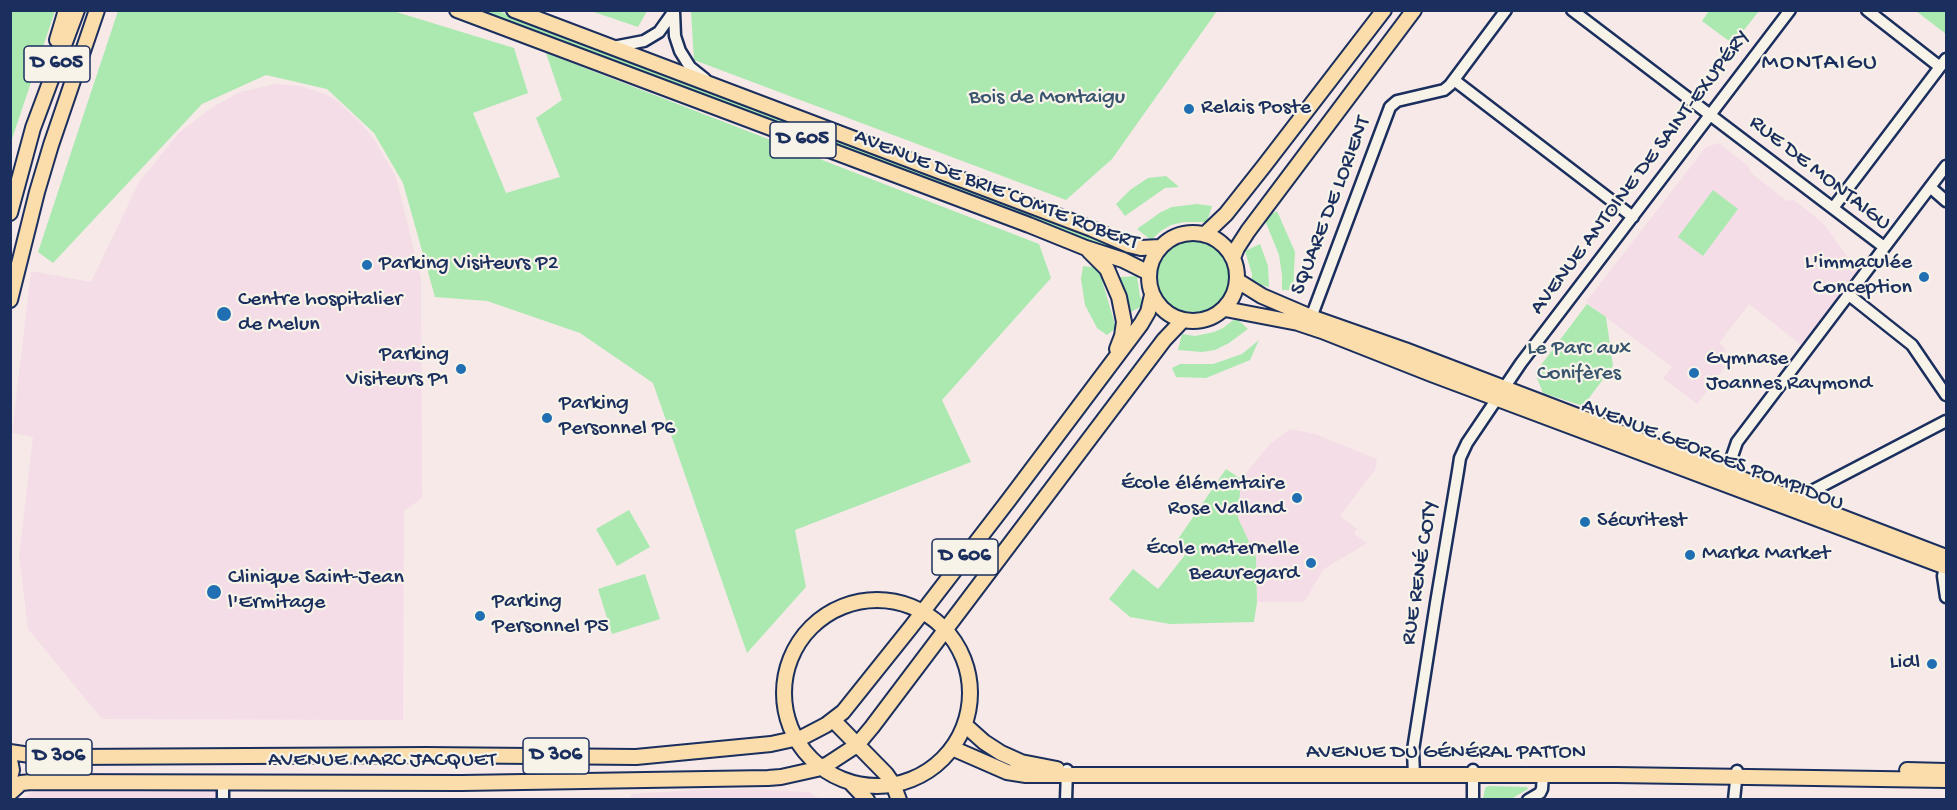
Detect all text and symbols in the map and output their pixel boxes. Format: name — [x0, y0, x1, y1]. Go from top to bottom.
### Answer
street label: AVENUE ANTOINE DE SAINT-EXUPÉRY — [1525, 25, 1757, 321]
road number: D 605 — [24, 46, 90, 82]
district label: MONTAIGU — [1762, 50, 1878, 78]
park label: Bois de Montaigu — [969, 86, 1125, 112]
place label: Relais Poste — [1201, 96, 1311, 122]
marker: Relais Poste — [1182, 102, 1196, 116]
street label: RUE DE MONTAIGU — [1743, 110, 1895, 238]
street label: SQUARE DE LORIENT — [1286, 113, 1378, 299]
road number: D 605 — [770, 122, 836, 158]
street label: AVENUE DE BRIE COMTE ROBERT — [850, 124, 1142, 258]
place label: L'immaculée Conception — [1805, 251, 1912, 302]
place label: Parking Visiteurs P2 — [379, 252, 558, 278]
marker: Parking Visiteurs P2 — [360, 258, 374, 272]
marker: L'immaculée Conception — [1917, 270, 1931, 284]
place label: Centre hospitalier de Melun — [238, 288, 402, 340]
marker: Centre hospitalier de Melun — [215, 305, 233, 323]
park label: Le Parc aux Conifères — [1527, 337, 1631, 388]
place label: Parking Visiteurs P1 — [346, 343, 449, 394]
place label: Gymnase Joannes Raymond — [1706, 347, 1872, 398]
marker: Parking Visiteurs P1 — [454, 362, 468, 376]
marker: Gymnase Joannes Raymond — [1687, 366, 1701, 380]
place label: Parking Personnel P6 — [559, 392, 675, 444]
street label: AVENUE GEORGES POMPIDOU — [1577, 394, 1847, 518]
marker: Parking Personnel P6 — [540, 411, 554, 425]
place label: École élémentaire Rose Valland — [1121, 472, 1285, 524]
marker: École élémentaire Rose Valland — [1290, 491, 1304, 505]
street label: RUE RENÉ COTY — [1397, 499, 1445, 647]
place label: Sécuritest — [1597, 509, 1686, 535]
marker: Sécuritest — [1578, 515, 1592, 529]
place label: École maternelle Beauregard — [1146, 537, 1299, 588]
road number: D 606 — [932, 539, 998, 575]
place label: Marka Market — [1702, 542, 1830, 568]
marker: Marka Market — [1683, 548, 1697, 562]
marker: École maternelle Beauregard — [1304, 556, 1318, 570]
place label: Clinique Saint-Jean l'Ermitage — [228, 566, 404, 618]
marker: Clinique Saint-Jean l'Ermitage — [205, 583, 223, 601]
place label: Parking Personnel P5 — [492, 590, 609, 642]
marker: Parking Personnel P5 — [473, 609, 487, 623]
place label: Lidl — [1889, 651, 1920, 677]
marker: Lidl — [1925, 657, 1939, 671]
road number: D 306 — [523, 738, 589, 774]
road number: D 306 — [26, 739, 92, 775]
street label: AVENUE DU GÉNÉRAL PATTON — [1306, 741, 1586, 767]
street label: AVENUE MARC JACQUET — [268, 749, 496, 775]

